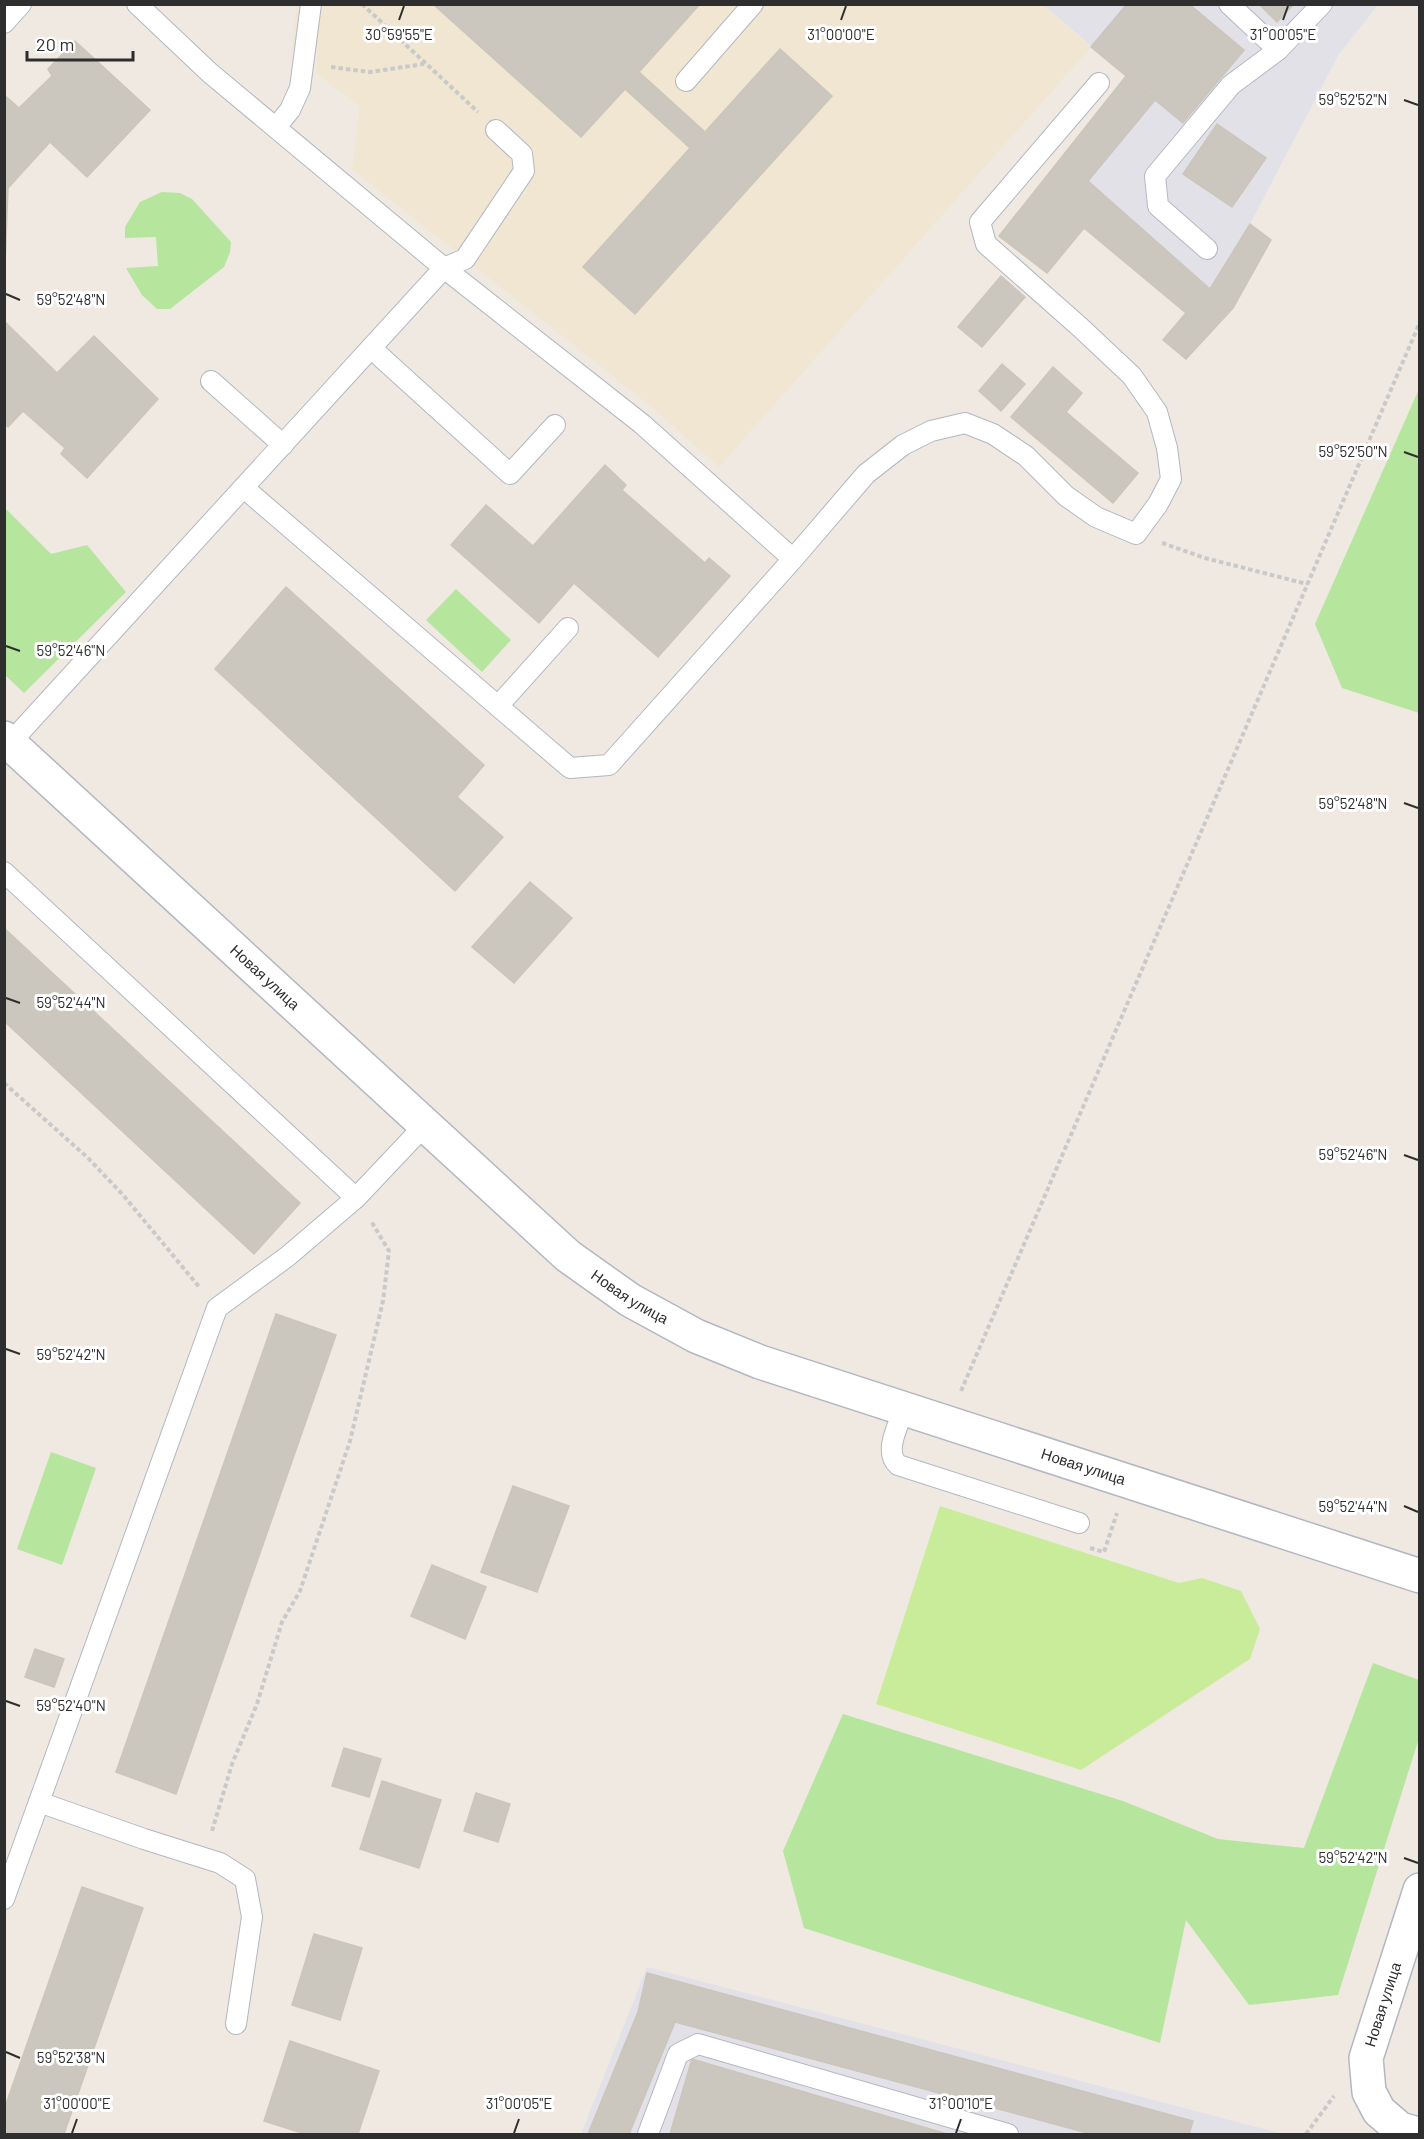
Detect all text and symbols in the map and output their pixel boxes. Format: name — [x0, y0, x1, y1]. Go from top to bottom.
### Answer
scale bar — [27, 24, 134, 62]
text: 30°59'55"E — [365, 25, 433, 43]
text: 31°00'00"E — [807, 25, 875, 43]
text: 31°00'05"E — [1250, 25, 1316, 43]
text: 20 m — [36, 33, 74, 55]
text: 59°52'52"N — [1319, 90, 1387, 108]
text: 59°52'48"N — [36, 290, 106, 308]
text: 59°52'50"N — [1318, 442, 1388, 460]
text: 59°52'46"N — [37, 641, 105, 659]
text: 59°52'48"N — [1318, 794, 1388, 812]
street label: Новая улица — [227, 940, 304, 1013]
text: 59°52'44"N — [36, 993, 106, 1011]
text: 59°52'46"N — [1319, 1145, 1387, 1163]
street label: Новая улица — [588, 1265, 672, 1327]
text: 59°52'42"N — [36, 1345, 106, 1363]
street label: Новая улица — [1039, 1444, 1129, 1488]
text: 59°52'44"N — [1318, 1497, 1388, 1515]
text: 59°52'40"N — [36, 1696, 106, 1714]
text: 59°52'42"N — [1318, 1848, 1388, 1866]
street label: Новая улица — [1360, 1959, 1404, 2049]
text: 59°52'38"N — [37, 2048, 105, 2066]
text: 31°00'00"E — [43, 2094, 111, 2112]
text: 31°00'05"E — [486, 2094, 552, 2112]
text: 31°00'10"E — [929, 2094, 993, 2112]

